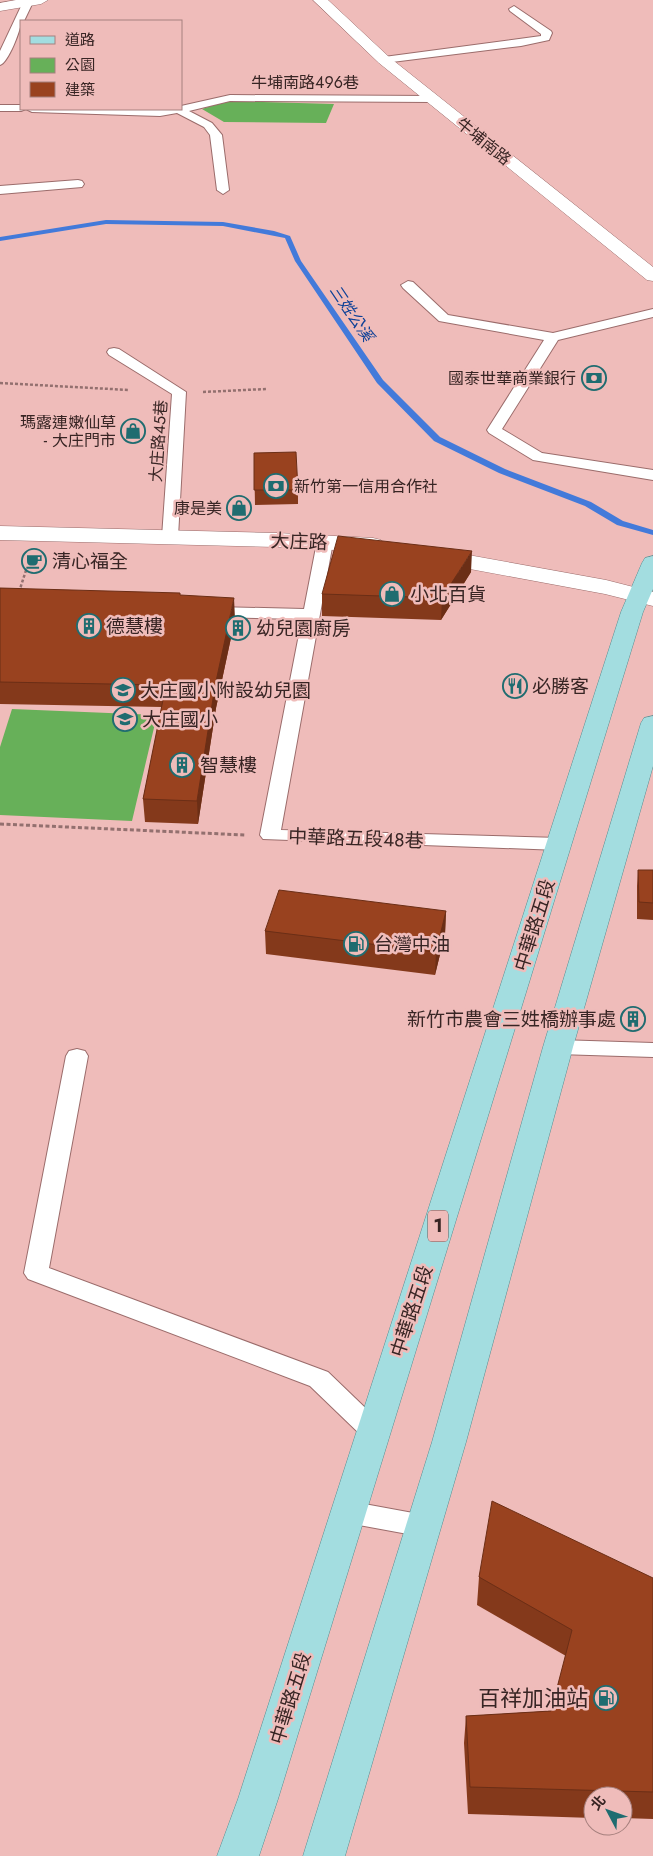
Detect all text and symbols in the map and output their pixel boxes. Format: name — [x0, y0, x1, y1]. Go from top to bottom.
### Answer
legend — [20, 20, 182, 110]
text: 道路 — [65, 29, 95, 51]
text: 公園 — [65, 54, 95, 76]
street label: 牛埔南路496巷 — [251, 71, 359, 94]
text: 建築 — [65, 79, 95, 101]
street label: 牛埔南路 — [452, 112, 516, 170]
water label: 三姓公溪 — [324, 280, 380, 348]
bank icon: 國泰世華商業銀行 — [581, 365, 607, 391]
place label: 國泰世華商業銀行 — [448, 367, 576, 390]
street label: 大庄路45巷 — [144, 399, 173, 483]
place label: 瑪露連嫩仙草 - 大庄門市 — [20, 411, 116, 452]
shop icon: 瑪露連嫩仙草 - 大庄門市 — [120, 418, 146, 444]
bank icon: 新竹第一信用合作社 — [263, 473, 289, 499]
place label: 新竹第一信用合作社 — [294, 475, 438, 498]
shop icon: 康是美 — [226, 495, 252, 521]
place label: 康是美 — [174, 497, 222, 520]
street label: 大庄路 — [270, 527, 328, 556]
cafe icon: 清心福全 — [21, 548, 47, 574]
place label: 清心福全 — [52, 548, 128, 575]
shop icon: 小北百貨 — [379, 581, 405, 607]
place label: 小北百貨 — [410, 581, 486, 608]
building icon: 德慧樓 — [76, 613, 102, 639]
place label: 德慧樓 — [106, 613, 163, 640]
building icon: 幼兒園廚房 — [225, 615, 251, 641]
place label: 幼兒園廚房 — [256, 615, 351, 642]
restaurant icon: 必勝客 — [502, 673, 528, 699]
place label: 必勝客 — [532, 673, 589, 700]
school or university icon: 大庄國小附設幼兒園 — [110, 677, 136, 703]
place label: 大庄國小附設幼兒園 — [140, 677, 311, 704]
school or university icon: 大庄國小 — [112, 706, 138, 732]
place label: 大庄國小 — [142, 706, 218, 733]
building icon: 智慧樓 — [169, 752, 195, 778]
place label: 智慧樓 — [200, 752, 257, 779]
street label: 中華路五段48巷 — [288, 823, 424, 854]
street label: 中華路五段 — [508, 876, 561, 975]
fuel station icon: 台灣中油 — [343, 931, 369, 957]
place label: 台灣中油 — [374, 931, 450, 958]
place label: 新竹市農會三姓橋辦事處 — [407, 1006, 616, 1033]
building icon: 新竹市農會三姓橋辦事處 — [620, 1006, 646, 1032]
road number: 1 — [428, 1210, 448, 1242]
street label: 中華路五段 — [384, 1262, 439, 1361]
street label: 中華路五段 — [264, 1649, 317, 1748]
place label: 百祥加油站 — [478, 1682, 588, 1714]
fuel station icon: 百祥加油站 — [593, 1685, 619, 1711]
north arrow — [583, 1786, 633, 1836]
text: 北 — [586, 1791, 610, 1814]

